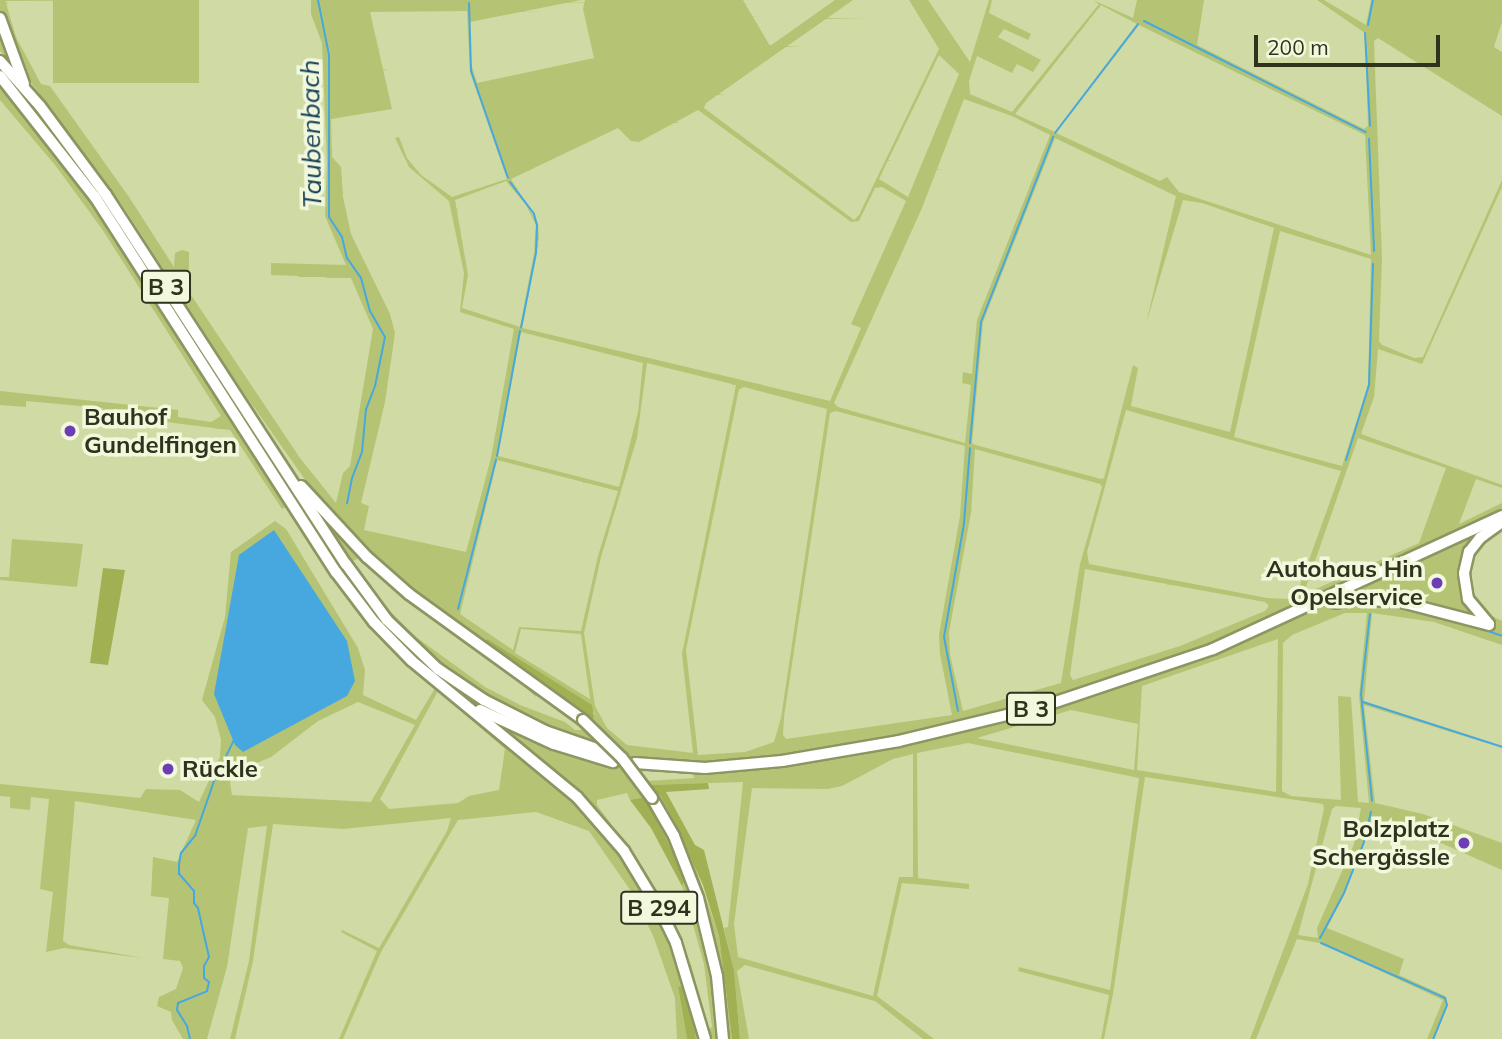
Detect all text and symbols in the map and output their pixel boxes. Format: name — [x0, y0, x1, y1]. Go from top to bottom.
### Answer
scale bar — [1257, 21, 1442, 65]
text: 200 m — [1267, 34, 1329, 60]
water label: Taubenbach — [294, 59, 328, 209]
road number: B 3 — [140, 268, 192, 306]
place label: Bauhof Gundelfingen — [84, 403, 237, 459]
marker: Bauhof Gundelfingen — [62, 423, 78, 439]
place label: Autohaus Hin Opelservice — [1266, 555, 1423, 611]
marker: Autohaus Hin Opelservice — [1429, 575, 1445, 591]
road number: B 3 — [1005, 690, 1057, 729]
place label: Rückle — [182, 755, 258, 783]
marker: Rückle — [160, 761, 176, 777]
place label: Bolzplatz Schergässle — [1312, 815, 1450, 871]
marker: Bolzplatz Schergässle — [1456, 835, 1472, 851]
road number: B 294 — [619, 888, 699, 928]

